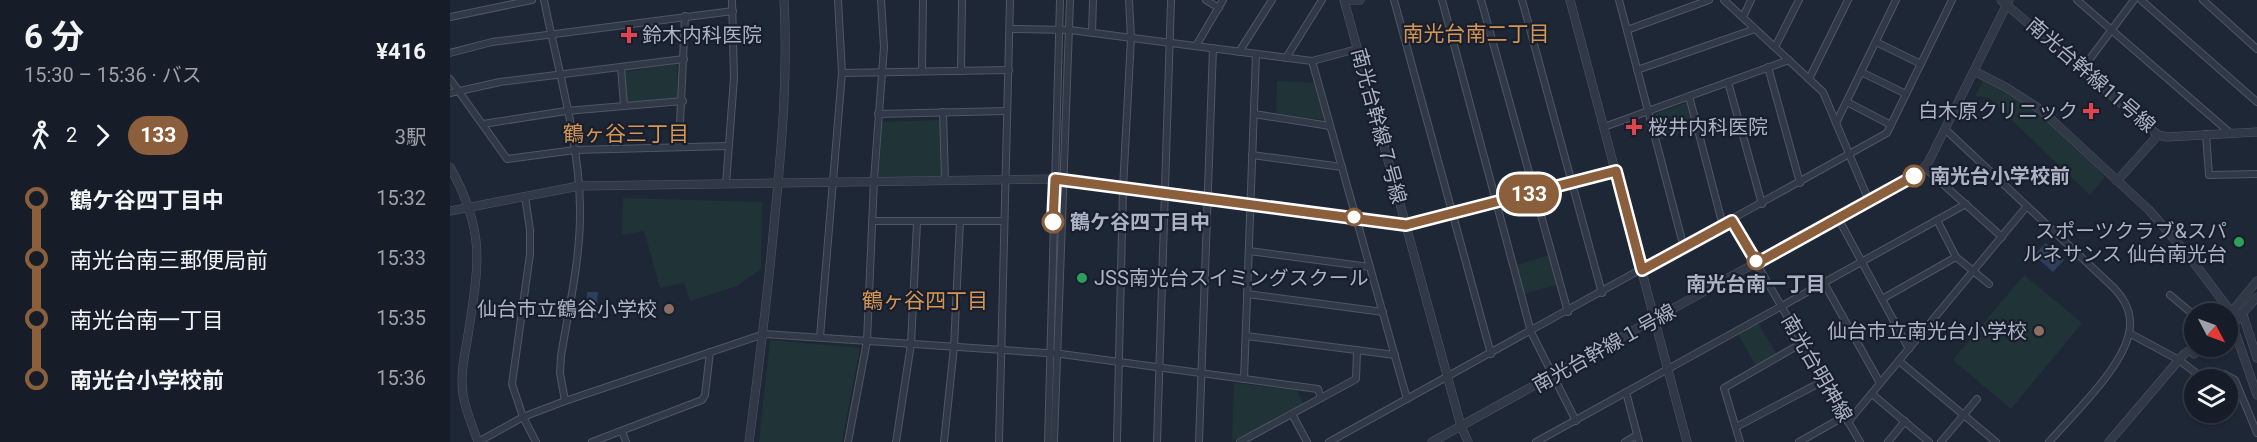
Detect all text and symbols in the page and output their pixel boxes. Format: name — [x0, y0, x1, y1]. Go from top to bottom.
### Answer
street label: 南光台幹線11号線 — [2022, 13, 2160, 137]
text: 6 分 — [24, 17, 84, 56]
district label: 南光台南二丁目 — [1403, 22, 1550, 46]
place label: 鈴木内科医院 — [642, 23, 762, 47]
marker: 鈴木内科医院 — [620, 26, 638, 44]
text: ¥416 — [376, 39, 426, 64]
street label: 南光台幹線７号線 — [1347, 46, 1411, 206]
text: 15:30 – 15:36 · バス — [24, 63, 202, 87]
place label: 白木原クリニック — [1918, 99, 2078, 123]
marker: 白木原クリニック — [2082, 102, 2100, 120]
place label: 桜井内科医院 — [1648, 115, 1768, 139]
marker: 桜井内科医院 — [1625, 118, 1643, 136]
icon: walk — [24, 119, 57, 152]
icon: forward — [86, 119, 119, 152]
district label: 鶴ヶ谷三丁目 — [563, 122, 689, 146]
text: 2 — [66, 123, 77, 147]
text: 133 — [140, 123, 176, 147]
text: 3駅 — [395, 125, 426, 149]
place label: 南光台小学校前 — [1930, 164, 2070, 188]
marker: 南光台小学校前 — [1903, 165, 1925, 187]
line badge: 133 — [1494, 174, 1564, 214]
text: 133 — [1511, 182, 1547, 206]
text: 15:32 — [376, 186, 426, 210]
text: 鶴ケ谷四丁目中 — [70, 188, 224, 213]
unlabelled marker — [1345, 208, 1363, 226]
place label: 鶴ケ谷四丁目中 — [1070, 210, 1210, 234]
marker: 鶴ケ谷四丁目中 — [1042, 211, 1064, 233]
place label: スポーツクラブ&スパ ルネサンス 仙台南光台 — [2022, 219, 2227, 266]
marker: スポーツクラブ&スパ ルネサンス 仙台南光台 — [2232, 235, 2246, 249]
text: 15:33 — [376, 246, 426, 270]
text: 南光台南三郵便局前 — [70, 248, 268, 273]
marker: 南光台南一丁目 — [1747, 252, 1765, 270]
place label: JSS南光台スイミングスクール — [1094, 266, 1369, 290]
marker: JSS南光台スイミングスクール — [1075, 271, 1089, 285]
place label: 南光台南一丁目 — [1686, 272, 1826, 296]
district label: 鶴ヶ谷四丁目 — [862, 289, 988, 313]
place label: 仙台市立鶴谷小学校 — [477, 297, 657, 321]
street label: 南光台幹線１号線 — [1528, 299, 1680, 397]
marker: 仙台市立鶴谷小学校 — [662, 302, 676, 316]
north arrow — [2184, 303, 2238, 357]
map controls — [2184, 303, 2238, 423]
text: 15:35 — [376, 306, 426, 330]
text: 南光台南一丁目 — [70, 308, 224, 333]
street label: 南光台明神線 — [1777, 310, 1857, 426]
place label: 仙台市立南光台小学校 — [1827, 319, 2027, 343]
marker: 仙台市立南光台小学校 — [2032, 324, 2046, 338]
text: 15:36 — [376, 366, 426, 390]
text: 南光台小学校前 — [70, 368, 224, 393]
button: layers — [2184, 369, 2238, 423]

